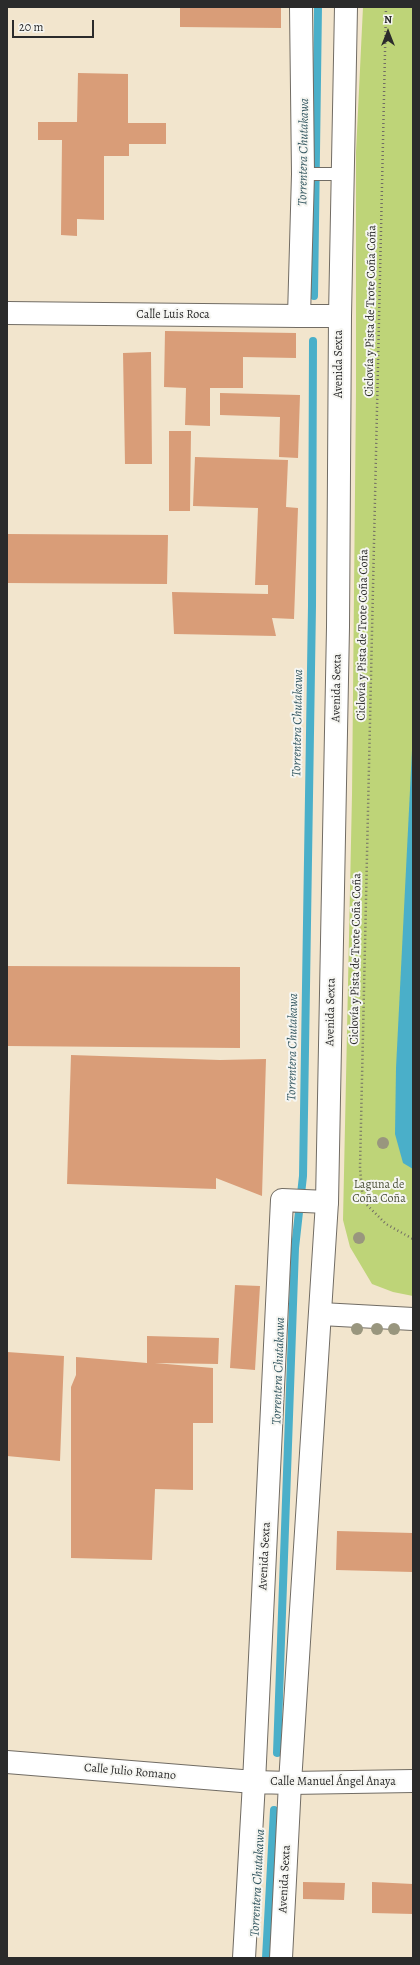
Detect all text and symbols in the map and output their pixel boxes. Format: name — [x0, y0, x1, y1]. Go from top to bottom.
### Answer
scale bar — [14, 12, 96, 38]
north arrow — [368, 12, 408, 52]
text: N — [384, 12, 392, 27]
text: 20 m — [19, 19, 43, 35]
water label: Torrentera Chutakawa — [295, 98, 313, 206]
street label: Ciclovía y Pista de Trote Coña Coña — [362, 225, 380, 397]
street label: Calle Luis Roca — [136, 308, 210, 322]
street label: Avenida Sexta — [332, 330, 346, 398]
street label: Ciclovía y Pista de Trote Coña Coña — [354, 549, 372, 721]
street label: Avenida Sexta — [329, 654, 345, 722]
water label: Torrentera Chutakawa — [289, 669, 307, 777]
street label: Ciclovía y Pista de Trote Coña Coña — [347, 873, 365, 1045]
street label: Avenida Sexta — [323, 978, 339, 1046]
water label: Torrentera Chutakawa — [284, 993, 302, 1101]
park label: Laguna de Coña Coña — [352, 1178, 406, 1206]
water label: Torrentera Chutakawa — [269, 1317, 289, 1425]
street label: Avenida Sexta — [256, 1522, 274, 1590]
street label: Calle Julio Romano — [83, 1761, 177, 1783]
street label: Calle Manuel Ángel Anaya — [270, 1775, 396, 1789]
water label: Torrentera Chutakawa — [247, 1829, 269, 1937]
street label: Avenida Sexta — [276, 1845, 294, 1913]

